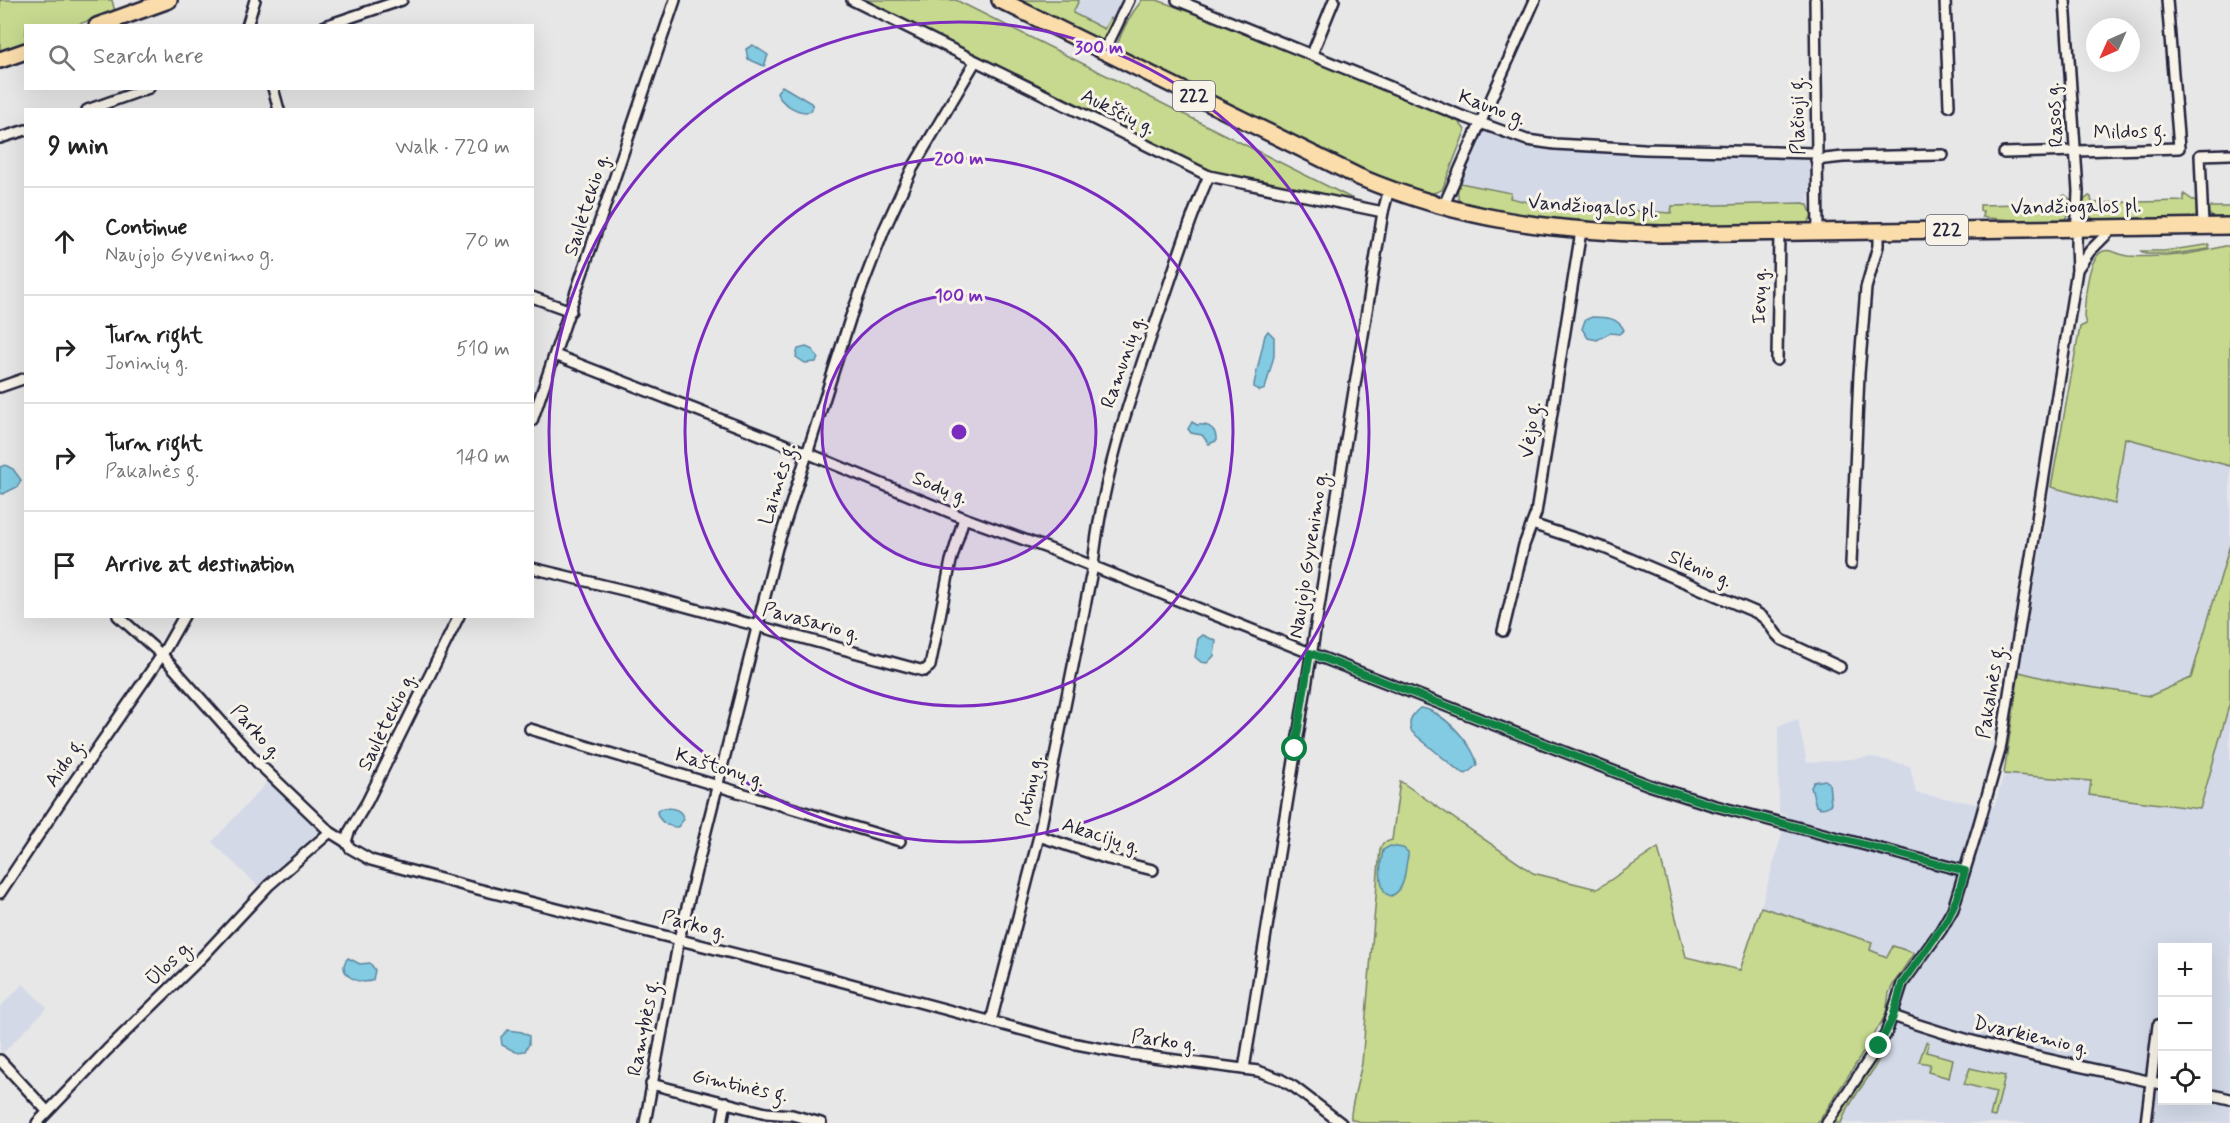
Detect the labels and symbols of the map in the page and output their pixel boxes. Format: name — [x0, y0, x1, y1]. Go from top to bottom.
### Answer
north arrow — [2086, 18, 2140, 72]
text: 300 m — [1075, 36, 1123, 60]
street label: Plačioji g. — [1784, 77, 1814, 155]
road number: 222 — [1173, 81, 1215, 111]
street label: Aukščių g. — [1076, 82, 1160, 142]
street label: Rasos g. — [2039, 82, 2071, 148]
street label: Kauno g. — [1454, 83, 1530, 134]
street label: Mildos g. — [2093, 117, 2167, 149]
text: 200 m — [934, 147, 984, 171]
street label: Saulėtekio g. — [558, 150, 616, 260]
street label: Vandžiogalos pl. — [1527, 189, 1659, 225]
street label: Vandžiogalos pl. — [2010, 192, 2142, 222]
road number: 222 — [1926, 215, 1968, 245]
street label: Ievų g. — [1746, 267, 1774, 325]
text: 100 m — [935, 284, 983, 308]
street label: Ramunių g. — [1095, 312, 1151, 412]
street label: Vėjo g. — [1514, 400, 1550, 460]
centre of rings — [949, 422, 969, 442]
street label: Laimės g. — [753, 440, 805, 529]
street label: Sodų g. — [908, 465, 972, 511]
street label: Naujojo Gyvenimo g. — [1282, 469, 1337, 641]
street label: Slėnio g. — [1664, 544, 1736, 594]
street label: Pavasario g. — [759, 596, 863, 648]
street label: Pakalnės g. — [1970, 643, 2014, 741]
street label: Saulėtekio g. — [352, 668, 422, 776]
street label: Parko g. — [224, 699, 288, 765]
street label: Aido g. — [39, 733, 93, 794]
route start — [1281, 735, 1307, 761]
street label: Kaštonų g. — [672, 742, 768, 794]
street label: Putinų g. — [1010, 753, 1050, 829]
street label: Akacijų g. — [1059, 811, 1143, 861]
street label: Parko g. — [659, 904, 729, 946]
street label: Ūlos g. — [141, 934, 200, 993]
street label: Ramybės g. — [621, 977, 669, 1079]
street label: Dvarkiemio g. — [1971, 1010, 2091, 1062]
street label: Parko g. — [1130, 1023, 1198, 1059]
route end — [1865, 1032, 1891, 1058]
street label: Gimtinės g. — [689, 1063, 790, 1111]

